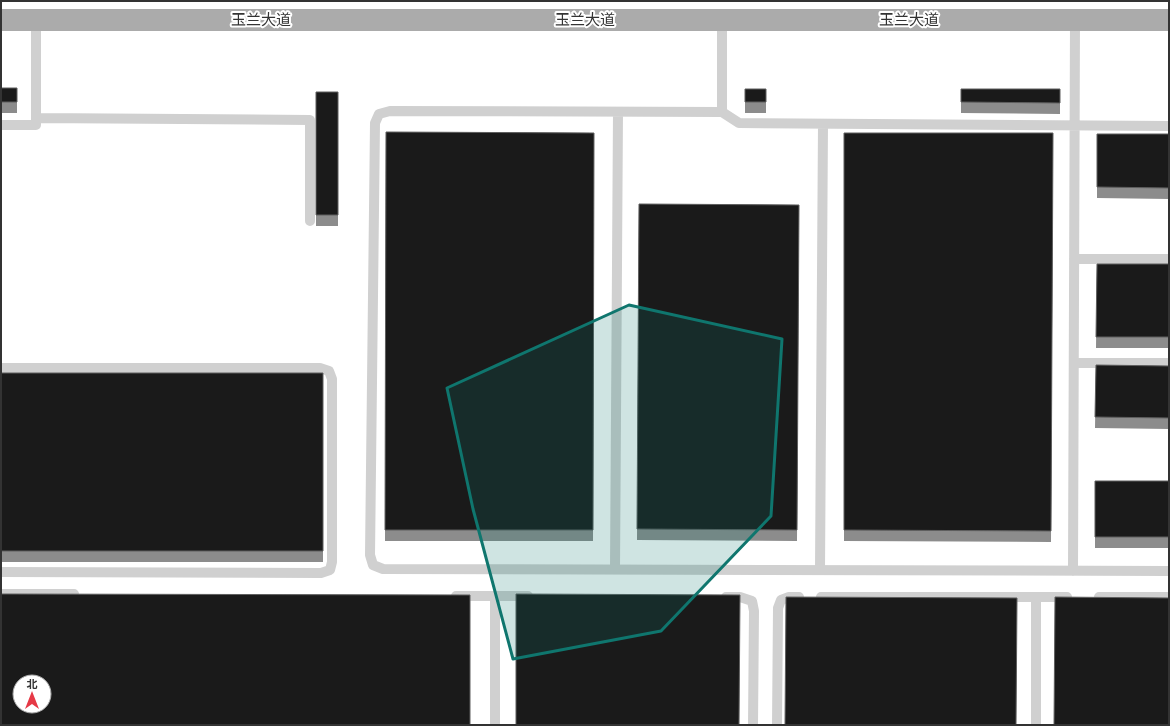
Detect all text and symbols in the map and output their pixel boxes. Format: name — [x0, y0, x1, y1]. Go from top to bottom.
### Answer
street label: 玉兰大道 — [231, 11, 291, 30]
street label: 玉兰大道 — [555, 11, 615, 30]
street label: 玉兰大道 — [879, 11, 939, 30]
north arrow — [12, 674, 52, 714]
text: 北 — [27, 678, 38, 691]

